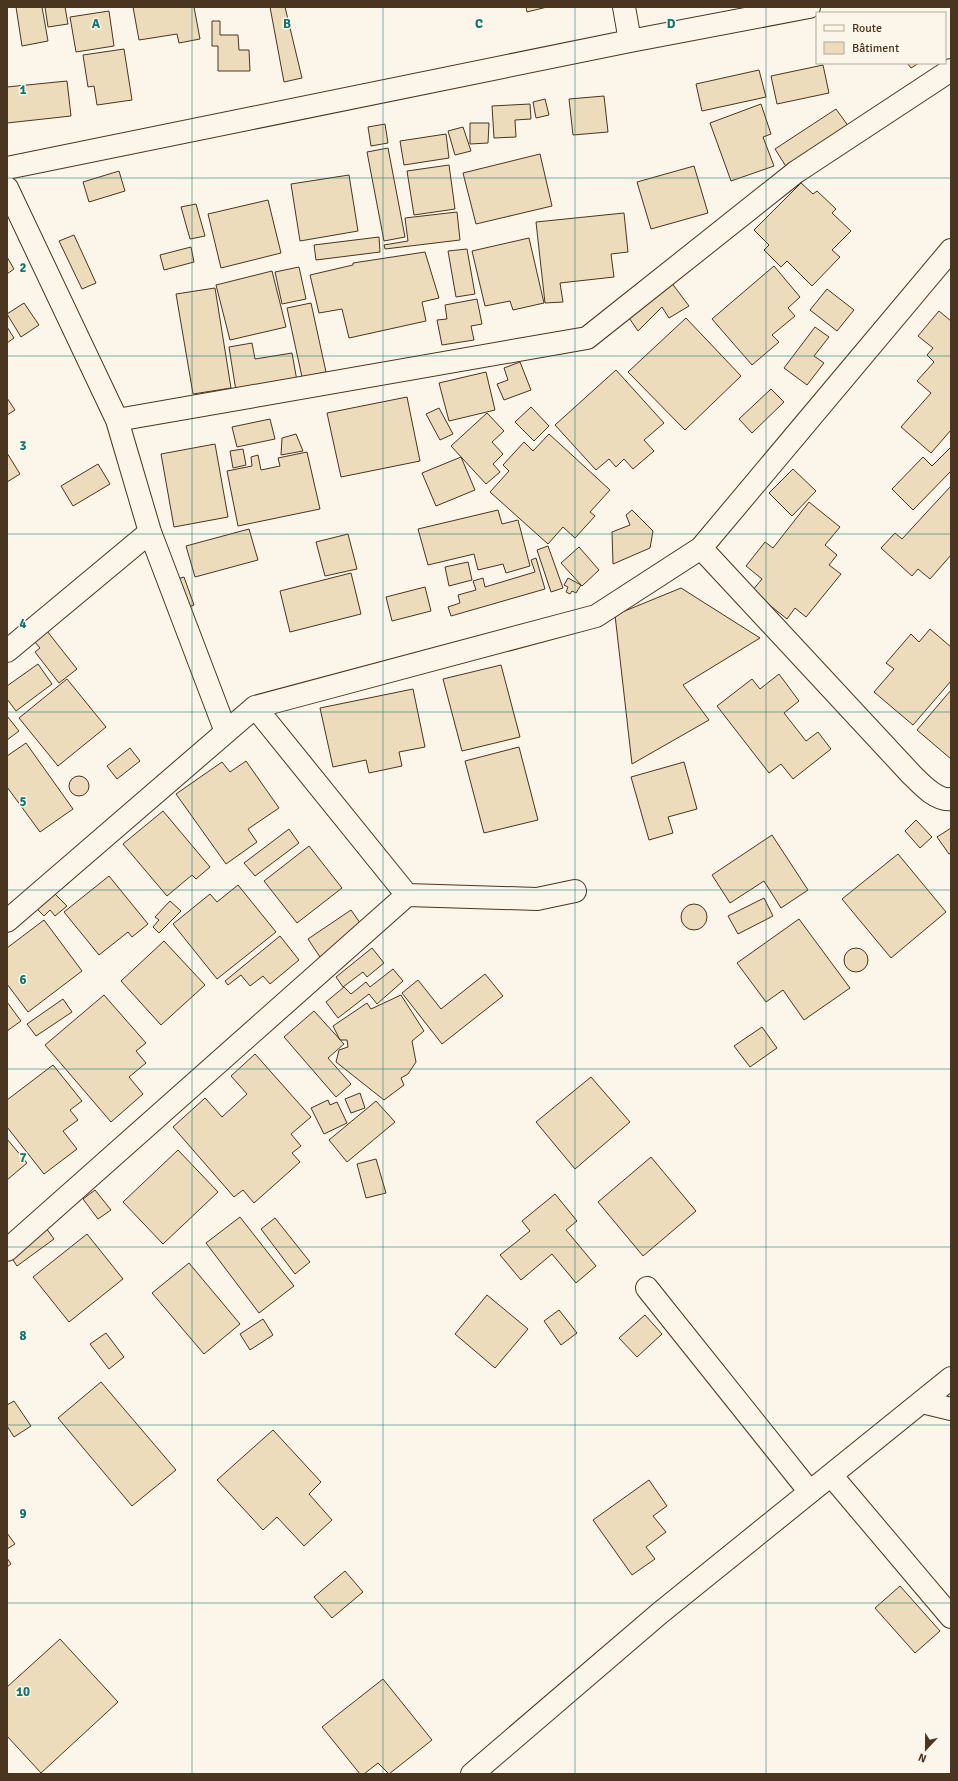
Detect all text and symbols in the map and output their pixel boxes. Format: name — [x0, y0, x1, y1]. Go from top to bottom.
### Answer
legend — [816, 12, 946, 64]
text: A — [92, 16, 101, 32]
text: B — [283, 16, 291, 32]
text: C — [475, 16, 483, 32]
text: D — [667, 16, 676, 32]
text: Route — [852, 21, 882, 36]
text: Bâtiment — [852, 41, 899, 56]
text: 1 — [19, 82, 27, 98]
text: 2 — [19, 260, 27, 276]
text: 3 — [19, 438, 27, 454]
text: 4 — [19, 616, 27, 632]
text: 5 — [19, 794, 27, 810]
text: 6 — [19, 972, 27, 988]
text: 7 — [19, 1150, 27, 1166]
text: 8 — [19, 1328, 27, 1344]
text: 9 — [19, 1506, 27, 1522]
text: 10 — [16, 1684, 30, 1700]
north arrow — [906, 1729, 946, 1769]
text: N — [916, 1750, 928, 1765]

